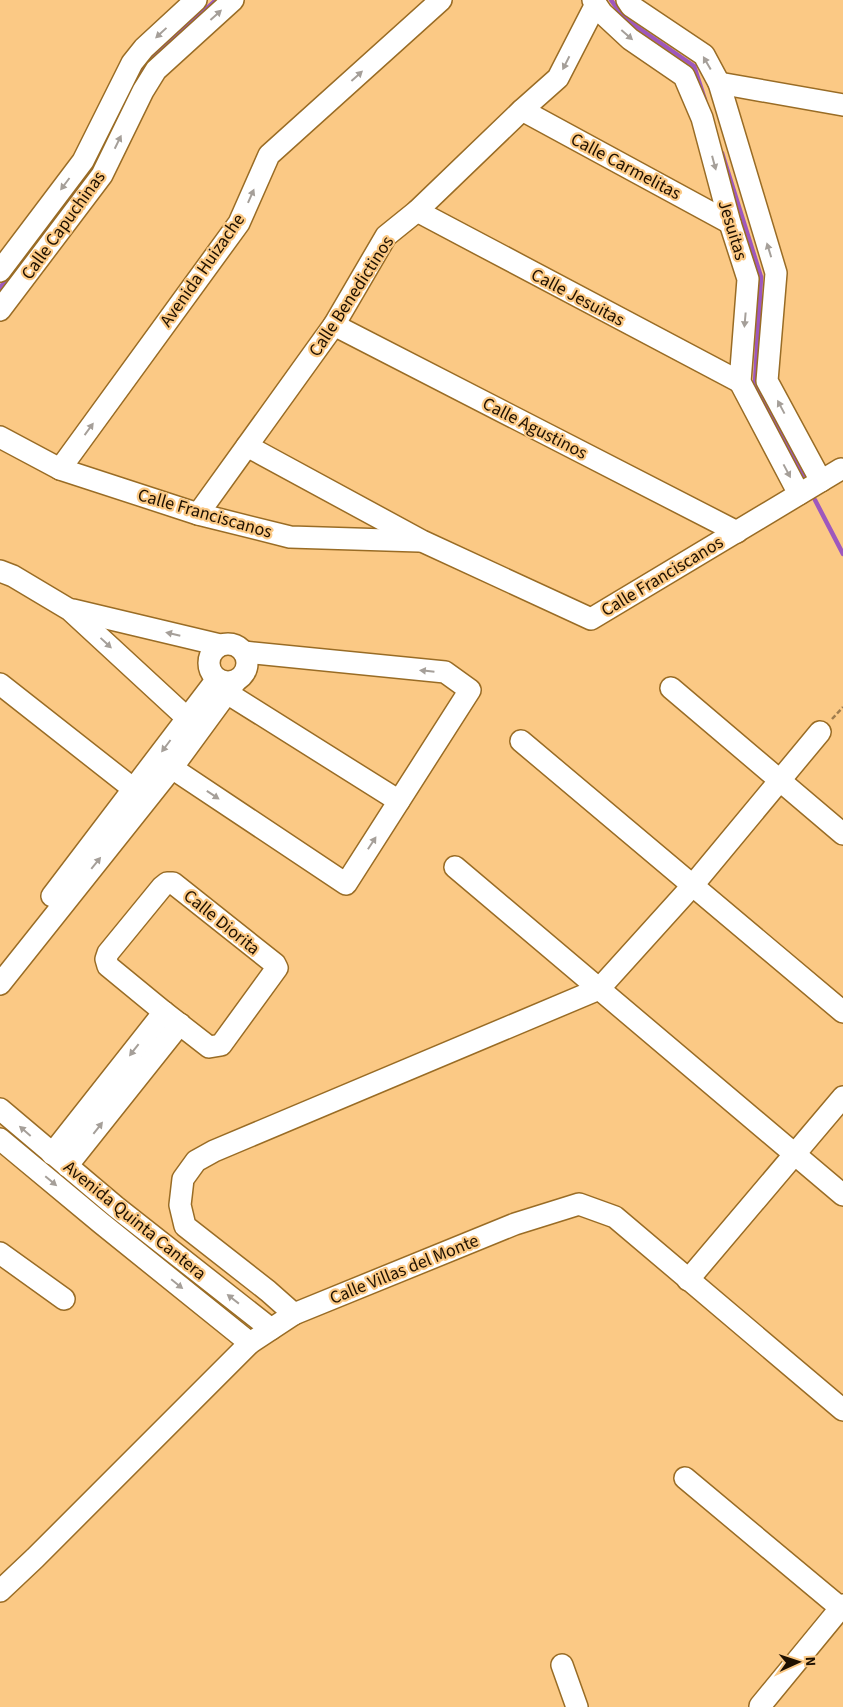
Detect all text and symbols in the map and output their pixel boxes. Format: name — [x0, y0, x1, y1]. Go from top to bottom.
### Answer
one-way arrow — [210, 9, 222, 21]
one-way arrow — [155, 27, 167, 39]
one-way arrow — [620, 29, 632, 41]
one-way arrow — [562, 55, 570, 70]
one-way arrow — [703, 56, 712, 69]
one-way arrow — [350, 70, 362, 82]
street label: Calle Carmelitas — [566, 127, 685, 206]
one-way arrow — [114, 134, 122, 149]
one-way arrow — [710, 155, 718, 170]
street label: Calle Capuchinas — [15, 166, 111, 285]
one-way arrow — [60, 177, 71, 190]
one-way arrow — [247, 189, 255, 203]
street label: Jesuitas — [712, 197, 753, 263]
street label: Avenida Huizache — [154, 209, 251, 332]
street label: Calle Benedictinos — [303, 231, 400, 362]
one-way arrow — [764, 242, 772, 257]
street label: Calle Jesuitas — [527, 262, 629, 333]
one-way arrow — [741, 312, 749, 328]
street label: Calle Agustinos — [478, 391, 591, 466]
one-way arrow — [777, 400, 785, 415]
one-way arrow — [84, 423, 94, 436]
one-way arrow — [783, 463, 791, 478]
street label: Calle Franciscanos — [135, 482, 275, 545]
street label: Calle Franciscanos — [596, 530, 728, 623]
one-way arrow — [165, 630, 180, 638]
one-way arrow — [99, 637, 111, 649]
one-way arrow — [419, 667, 435, 675]
one-way arrow — [161, 739, 171, 753]
one-way arrow — [206, 790, 220, 800]
one-way arrow — [367, 836, 377, 849]
one-way arrow — [91, 857, 102, 870]
street label: Calle Diorita — [178, 884, 265, 961]
one-way arrow — [128, 1043, 139, 1056]
one-way arrow — [92, 1122, 103, 1135]
one-way arrow — [19, 1125, 32, 1136]
street label: Avenida Quinta Cantera — [58, 1155, 211, 1286]
one-way arrow — [44, 1175, 56, 1187]
street label: Calle Villas del Monte — [326, 1228, 483, 1311]
one-way arrow — [170, 1278, 183, 1289]
one-way arrow — [227, 1294, 240, 1305]
north arrow — [773, 1637, 823, 1687]
text: N — [800, 1656, 820, 1667]

